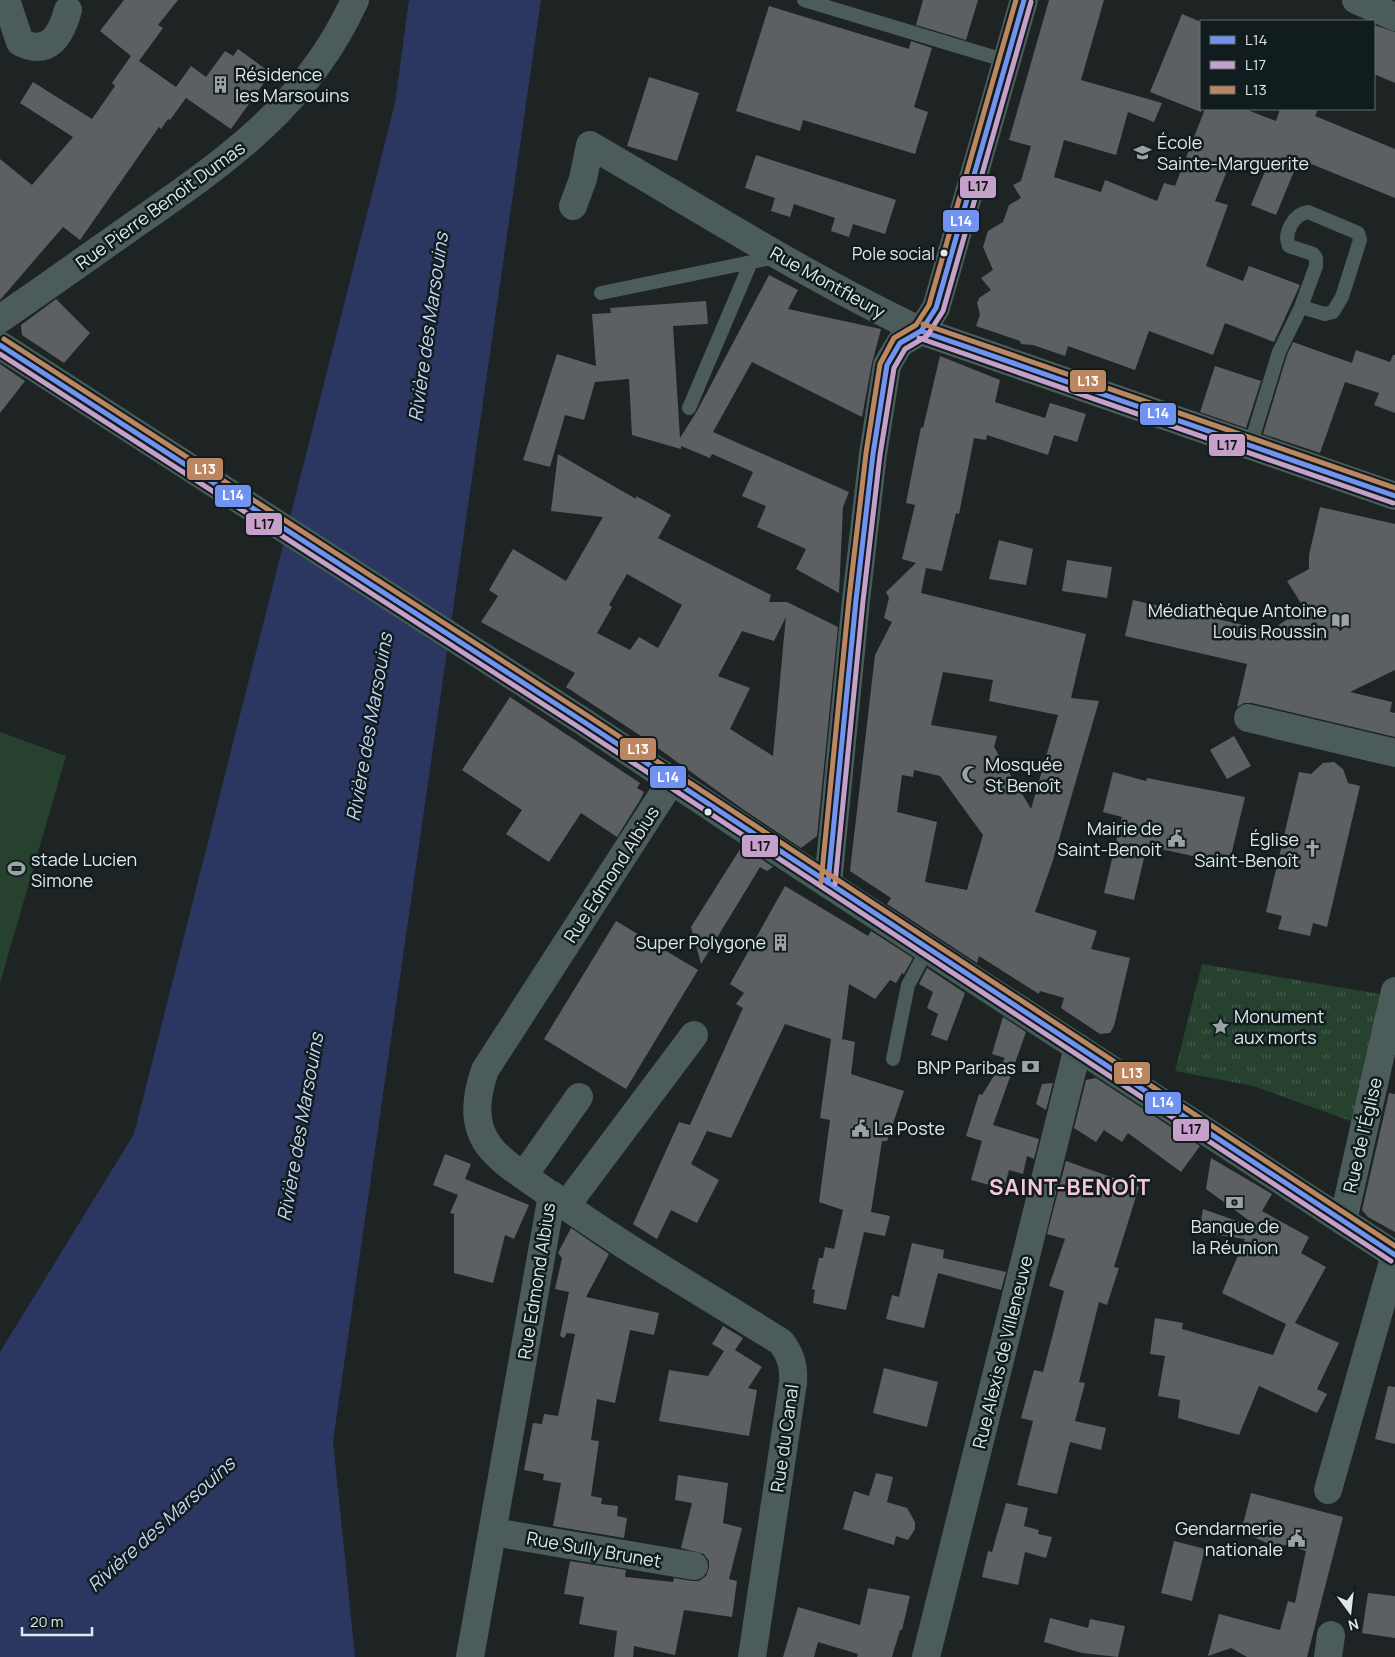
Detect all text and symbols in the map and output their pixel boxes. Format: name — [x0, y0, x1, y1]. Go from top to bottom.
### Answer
legend — [1200, 20, 1375, 110]
text: L14 — [1245, 29, 1268, 50]
text: L17 — [1245, 54, 1266, 75]
place label: Résidence les Marsouins — [235, 62, 349, 107]
building icon: Résidence les Marsouins — [211, 74, 231, 94]
text: L13 — [1245, 79, 1267, 100]
place label: École Sainte-Marguerite — [1157, 130, 1309, 175]
street label: Rue Pierre Benoit Dumas — [71, 135, 249, 275]
school or university icon: École Sainte-Marguerite — [1133, 142, 1153, 162]
line badge: L17 — [959, 175, 997, 199]
text: L17 — [967, 176, 989, 195]
line badge: L14 — [942, 209, 980, 233]
text: L14 — [950, 211, 972, 230]
water label: Rivière des Marsouins — [402, 229, 454, 423]
street label: Rue Montfleury — [766, 240, 890, 324]
place label: Pole social — [852, 242, 935, 265]
marker: Pole social — [939, 248, 949, 258]
line badge: L13 — [1069, 369, 1107, 393]
text: L13 — [1077, 371, 1099, 390]
line badge: L14 — [1139, 402, 1177, 426]
text: L14 — [1147, 403, 1169, 422]
line badge: L17 — [1208, 433, 1246, 457]
text: L17 — [1216, 435, 1238, 454]
line badge: L13 — [186, 457, 224, 481]
text: L13 — [194, 459, 216, 478]
line badge: L14 — [214, 484, 252, 508]
text: L14 — [222, 485, 244, 504]
line badge: L17 — [245, 512, 283, 536]
text: L17 — [253, 514, 275, 533]
place label: Médiathèque Antoine Louis Roussin — [1148, 598, 1327, 643]
library icon: Médiathèque Antoine Louis Roussin — [1331, 610, 1351, 630]
water label: Rivière des Marsouins — [340, 629, 399, 823]
line badge: L13 — [619, 737, 657, 761]
text: L13 — [627, 739, 649, 758]
place label: Mosquée St Benoît — [985, 752, 1063, 797]
mosque icon: Mosquée St Benoît — [961, 764, 981, 784]
line badge: L14 — [649, 765, 687, 789]
text: L14 — [657, 767, 679, 786]
street label: Rue Edmond Albius — [558, 801, 664, 947]
unlabelled marker — [703, 807, 713, 817]
place label: Mairie de Saint-Benoit — [1057, 816, 1162, 861]
place label: Église Saint-Benoît — [1194, 827, 1299, 872]
public building icon: Mairie de Saint-Benoit — [1166, 828, 1186, 848]
line badge: L17 — [741, 834, 779, 858]
text: L17 — [749, 836, 771, 855]
church icon: Église Saint-Benoît — [1303, 839, 1323, 859]
place label: stade Lucien Simone — [31, 847, 137, 892]
sports icon: stade Lucien Simone — [7, 859, 27, 879]
place label: Super Polygone — [636, 930, 766, 954]
building icon: Super Polygone — [770, 932, 790, 952]
place label: Monument aux morts — [1234, 1004, 1325, 1049]
place icon: Monument aux morts — [1210, 1016, 1230, 1036]
water label: Rivière des Marsouins — [271, 1029, 330, 1223]
place label: BNP Paribas — [917, 1055, 1016, 1079]
bank icon: BNP Paribas — [1020, 1057, 1040, 1077]
line badge: L13 — [1113, 1061, 1151, 1085]
text: L13 — [1121, 1063, 1143, 1082]
street label: Rue de l'Église — [1337, 1075, 1387, 1195]
line badge: L14 — [1144, 1091, 1182, 1115]
text: L14 — [1152, 1092, 1174, 1111]
place label: La Poste — [874, 1116, 945, 1140]
public building icon: La Poste — [850, 1118, 870, 1138]
line badge: L17 — [1172, 1118, 1210, 1142]
text: L17 — [1180, 1119, 1202, 1138]
district label: SAINT-BENOÎT — [989, 1172, 1151, 1202]
bank icon: Banque de la Réunion — [1225, 1193, 1245, 1213]
street label: Rue Edmond Albius — [512, 1201, 560, 1361]
place label: Banque de la Réunion — [1191, 1214, 1279, 1259]
street label: Rue Alexis de Villeneuve — [966, 1253, 1038, 1451]
street label: Rue du Canal — [765, 1382, 803, 1494]
water label: Rivière des Marsouins — [82, 1449, 242, 1597]
place label: Gendarmerie nationale — [1175, 1516, 1283, 1561]
street label: Rue Sully Brunet — [525, 1525, 663, 1573]
public building icon: Gendarmerie nationale — [1287, 1528, 1307, 1548]
north arrow — [1325, 1587, 1375, 1637]
scale bar — [22, 1604, 92, 1636]
text: 20 m — [30, 1611, 63, 1632]
text: N — [1346, 1615, 1361, 1636]

